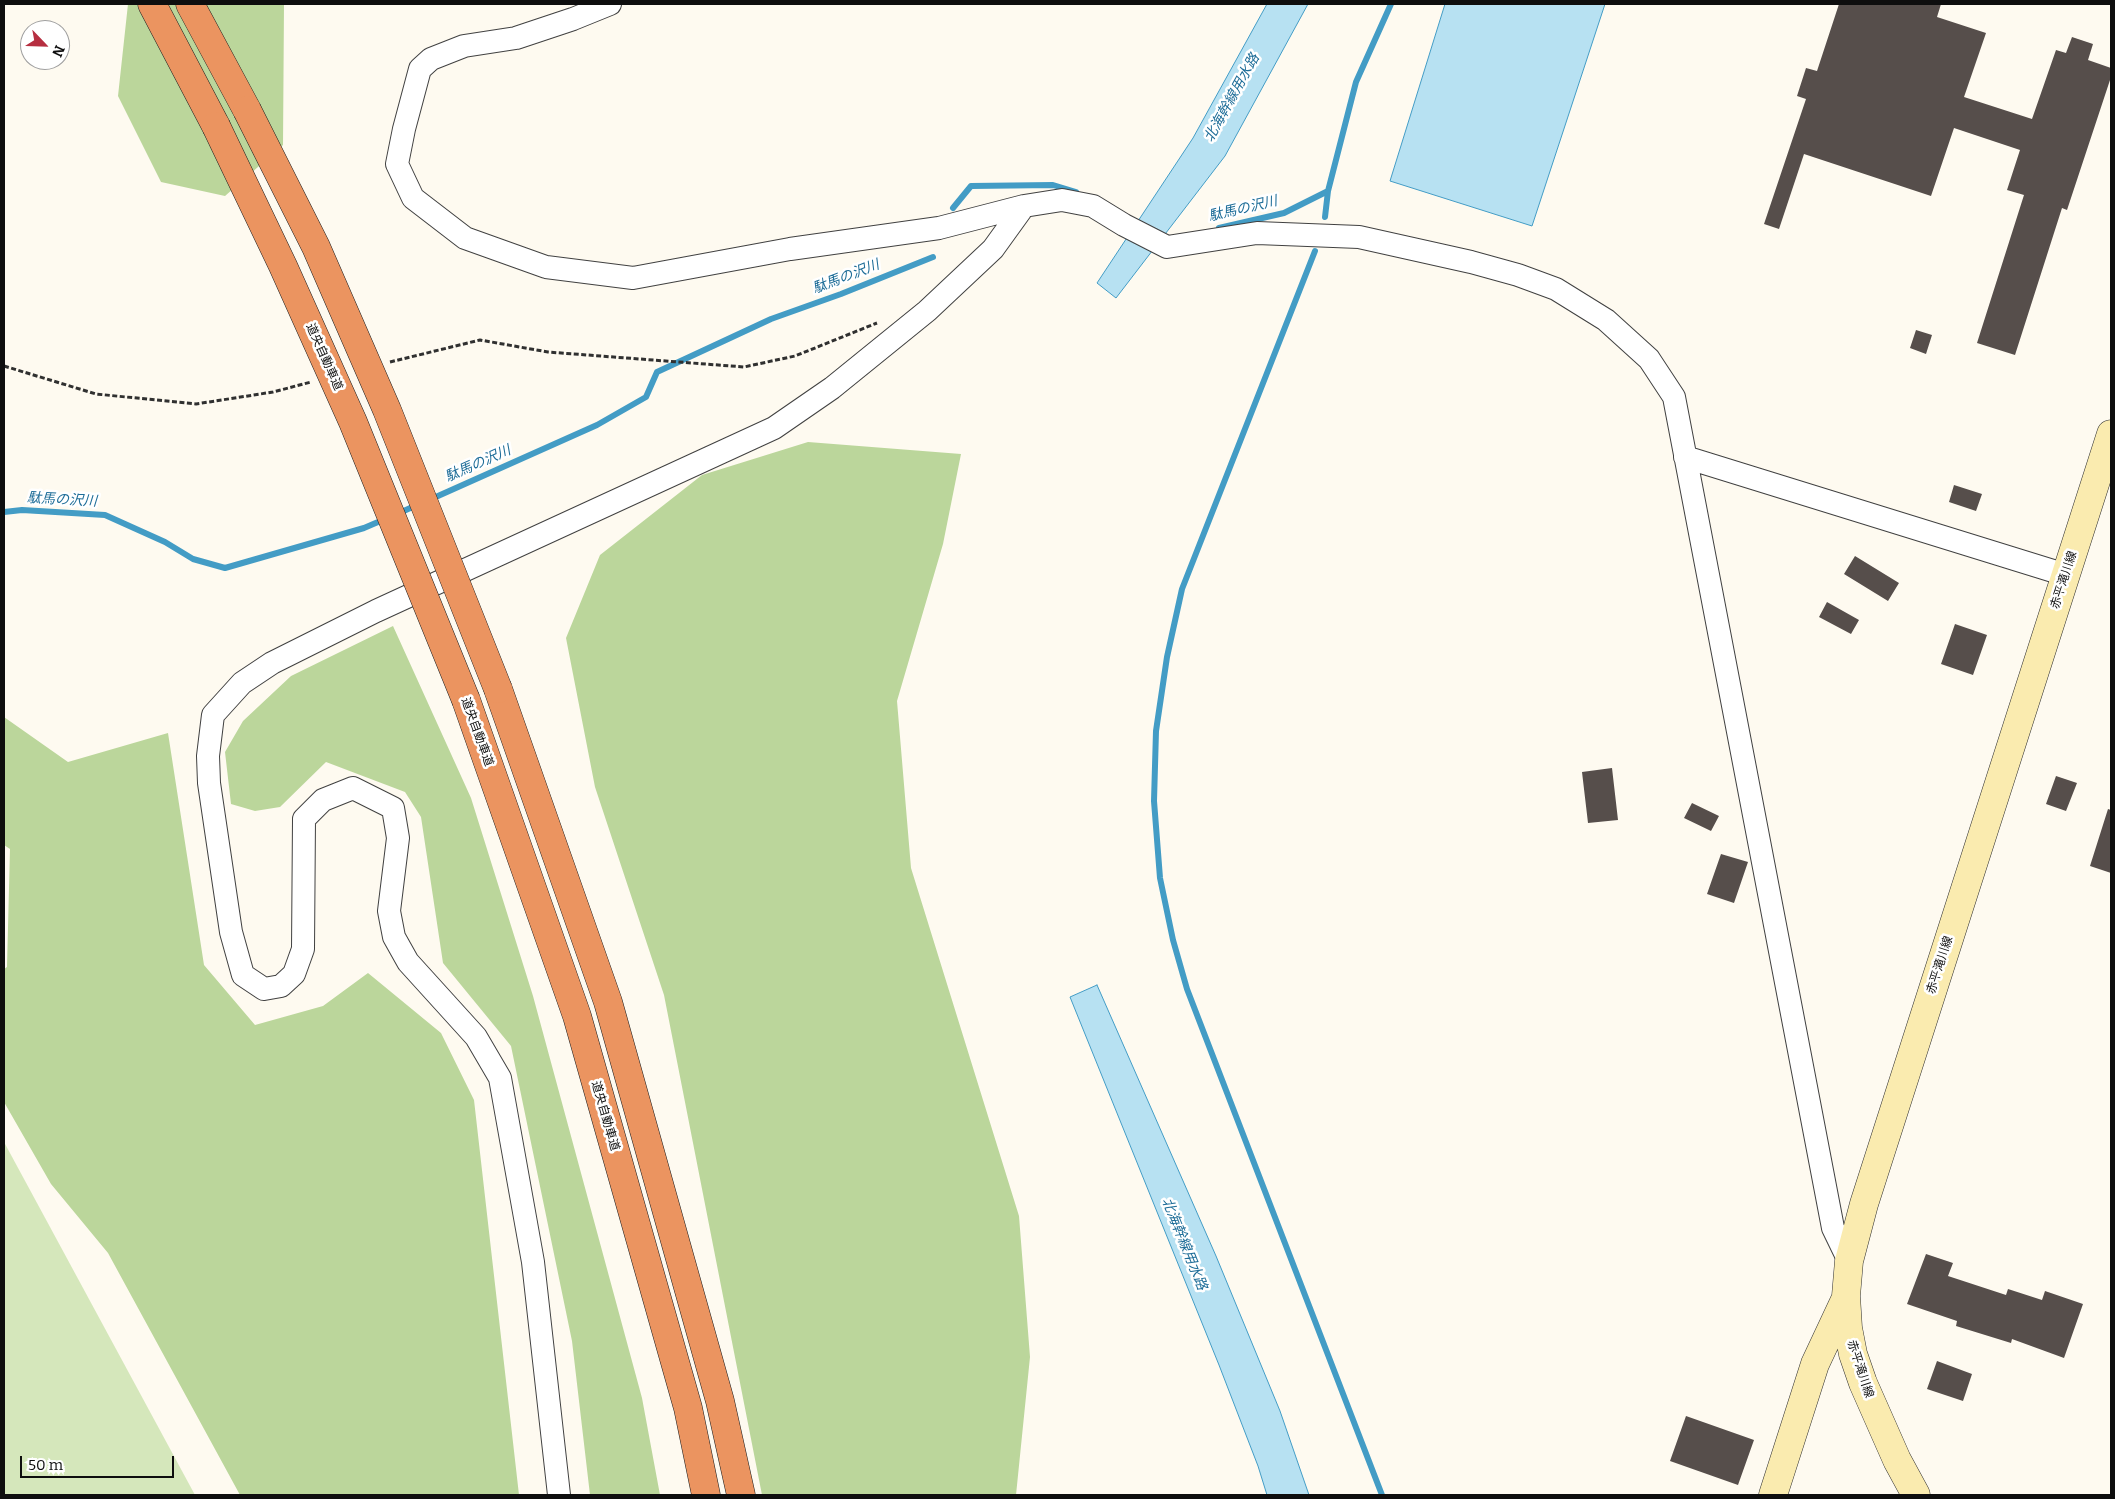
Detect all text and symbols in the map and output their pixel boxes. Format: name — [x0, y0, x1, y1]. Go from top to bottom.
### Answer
north arrow — [20, 20, 70, 70]
text: N — [48, 43, 68, 59]
water label: 北海幹線用水路 — [1201, 51, 1263, 145]
water label: 駄馬の沢川 — [1207, 193, 1279, 225]
water label: 駄馬の沢川 — [810, 257, 882, 297]
street label: 道央自動車道 — [303, 321, 345, 393]
water label: 駄馬の沢川 — [443, 442, 513, 486]
water label: 駄馬の沢川 — [27, 490, 97, 510]
street label: 赤平滝川線 — [2048, 549, 2080, 611]
street label: 道央自動車道 — [458, 696, 496, 768]
street label: 赤平滝川線 — [1924, 934, 1956, 996]
street label: 道央自動車道 — [588, 1079, 622, 1153]
water label: 北海幹線用水路 — [1158, 1195, 1210, 1293]
street label: 赤平滝川線 — [1844, 1338, 1876, 1400]
scale bar — [22, 1446, 176, 1478]
text: 50 m — [28, 1456, 63, 1474]

